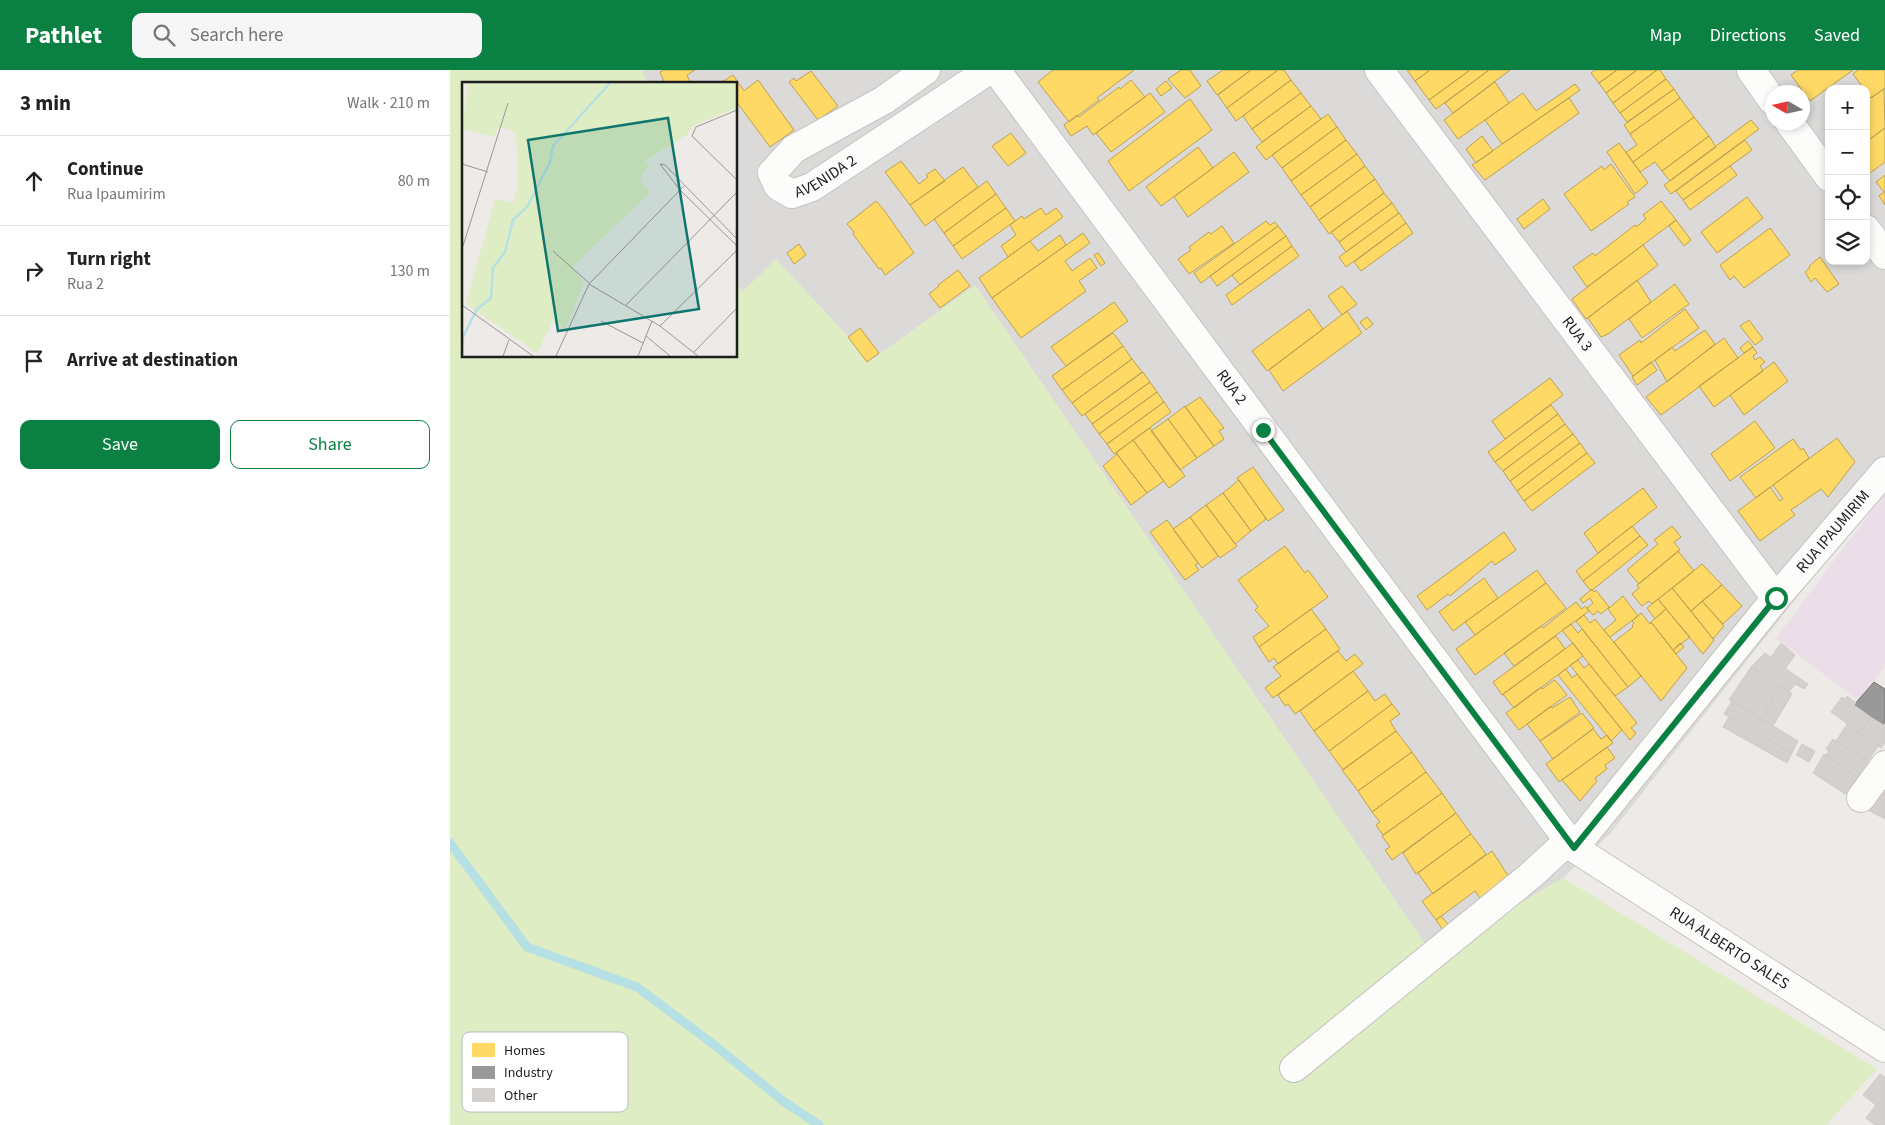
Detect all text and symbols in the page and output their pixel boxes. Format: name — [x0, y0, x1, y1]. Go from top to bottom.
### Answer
search box — [132, 13, 482, 58]
text: Pathlet — [25, 18, 102, 53]
icon: search — [150, 21, 178, 49]
text: Search here — [190, 22, 284, 49]
text: Map — [1650, 23, 1682, 48]
text: Directions — [1710, 23, 1786, 48]
text: Saved — [1814, 23, 1860, 48]
inset map — [462, 82, 738, 358]
north arrow — [1765, 85, 1810, 130]
map controls — [1825, 85, 1870, 265]
button: + — [1825, 85, 1870, 130]
text: 3 min — [20, 88, 71, 118]
text: Walk · 210 m — [347, 92, 430, 114]
button: − — [1825, 130, 1870, 175]
street label: AVENIDA 2 — [791, 149, 861, 203]
text: Continue — [67, 156, 144, 183]
icon: ahead — [20, 167, 48, 195]
text: 80 m — [398, 170, 430, 192]
button: locate — [1825, 175, 1870, 220]
text: Rua Ipaumirim — [67, 183, 166, 205]
button: layers — [1825, 220, 1870, 265]
text: Turn right — [67, 246, 151, 273]
icon: right — [20, 257, 48, 285]
text: 130 m — [390, 260, 430, 282]
text: Rua 2 — [67, 273, 104, 295]
street label: RUA 3 — [1557, 312, 1598, 356]
icon: arrive — [20, 347, 48, 375]
text: Arrive at destination — [67, 347, 238, 374]
street label: RUA 2 — [1211, 365, 1252, 409]
route end — [1252, 419, 1275, 442]
button: Save — [20, 420, 220, 469]
button: Share — [230, 420, 430, 469]
street label: RUA IPAUMIRIM — [1791, 485, 1875, 578]
route start — [1765, 587, 1788, 610]
street label: RUA ALBERTO SALES — [1665, 901, 1794, 995]
legend — [462, 1032, 628, 1112]
text: Homes — [504, 1041, 545, 1061]
text: Industry — [504, 1063, 553, 1083]
text: Other — [504, 1086, 538, 1106]

